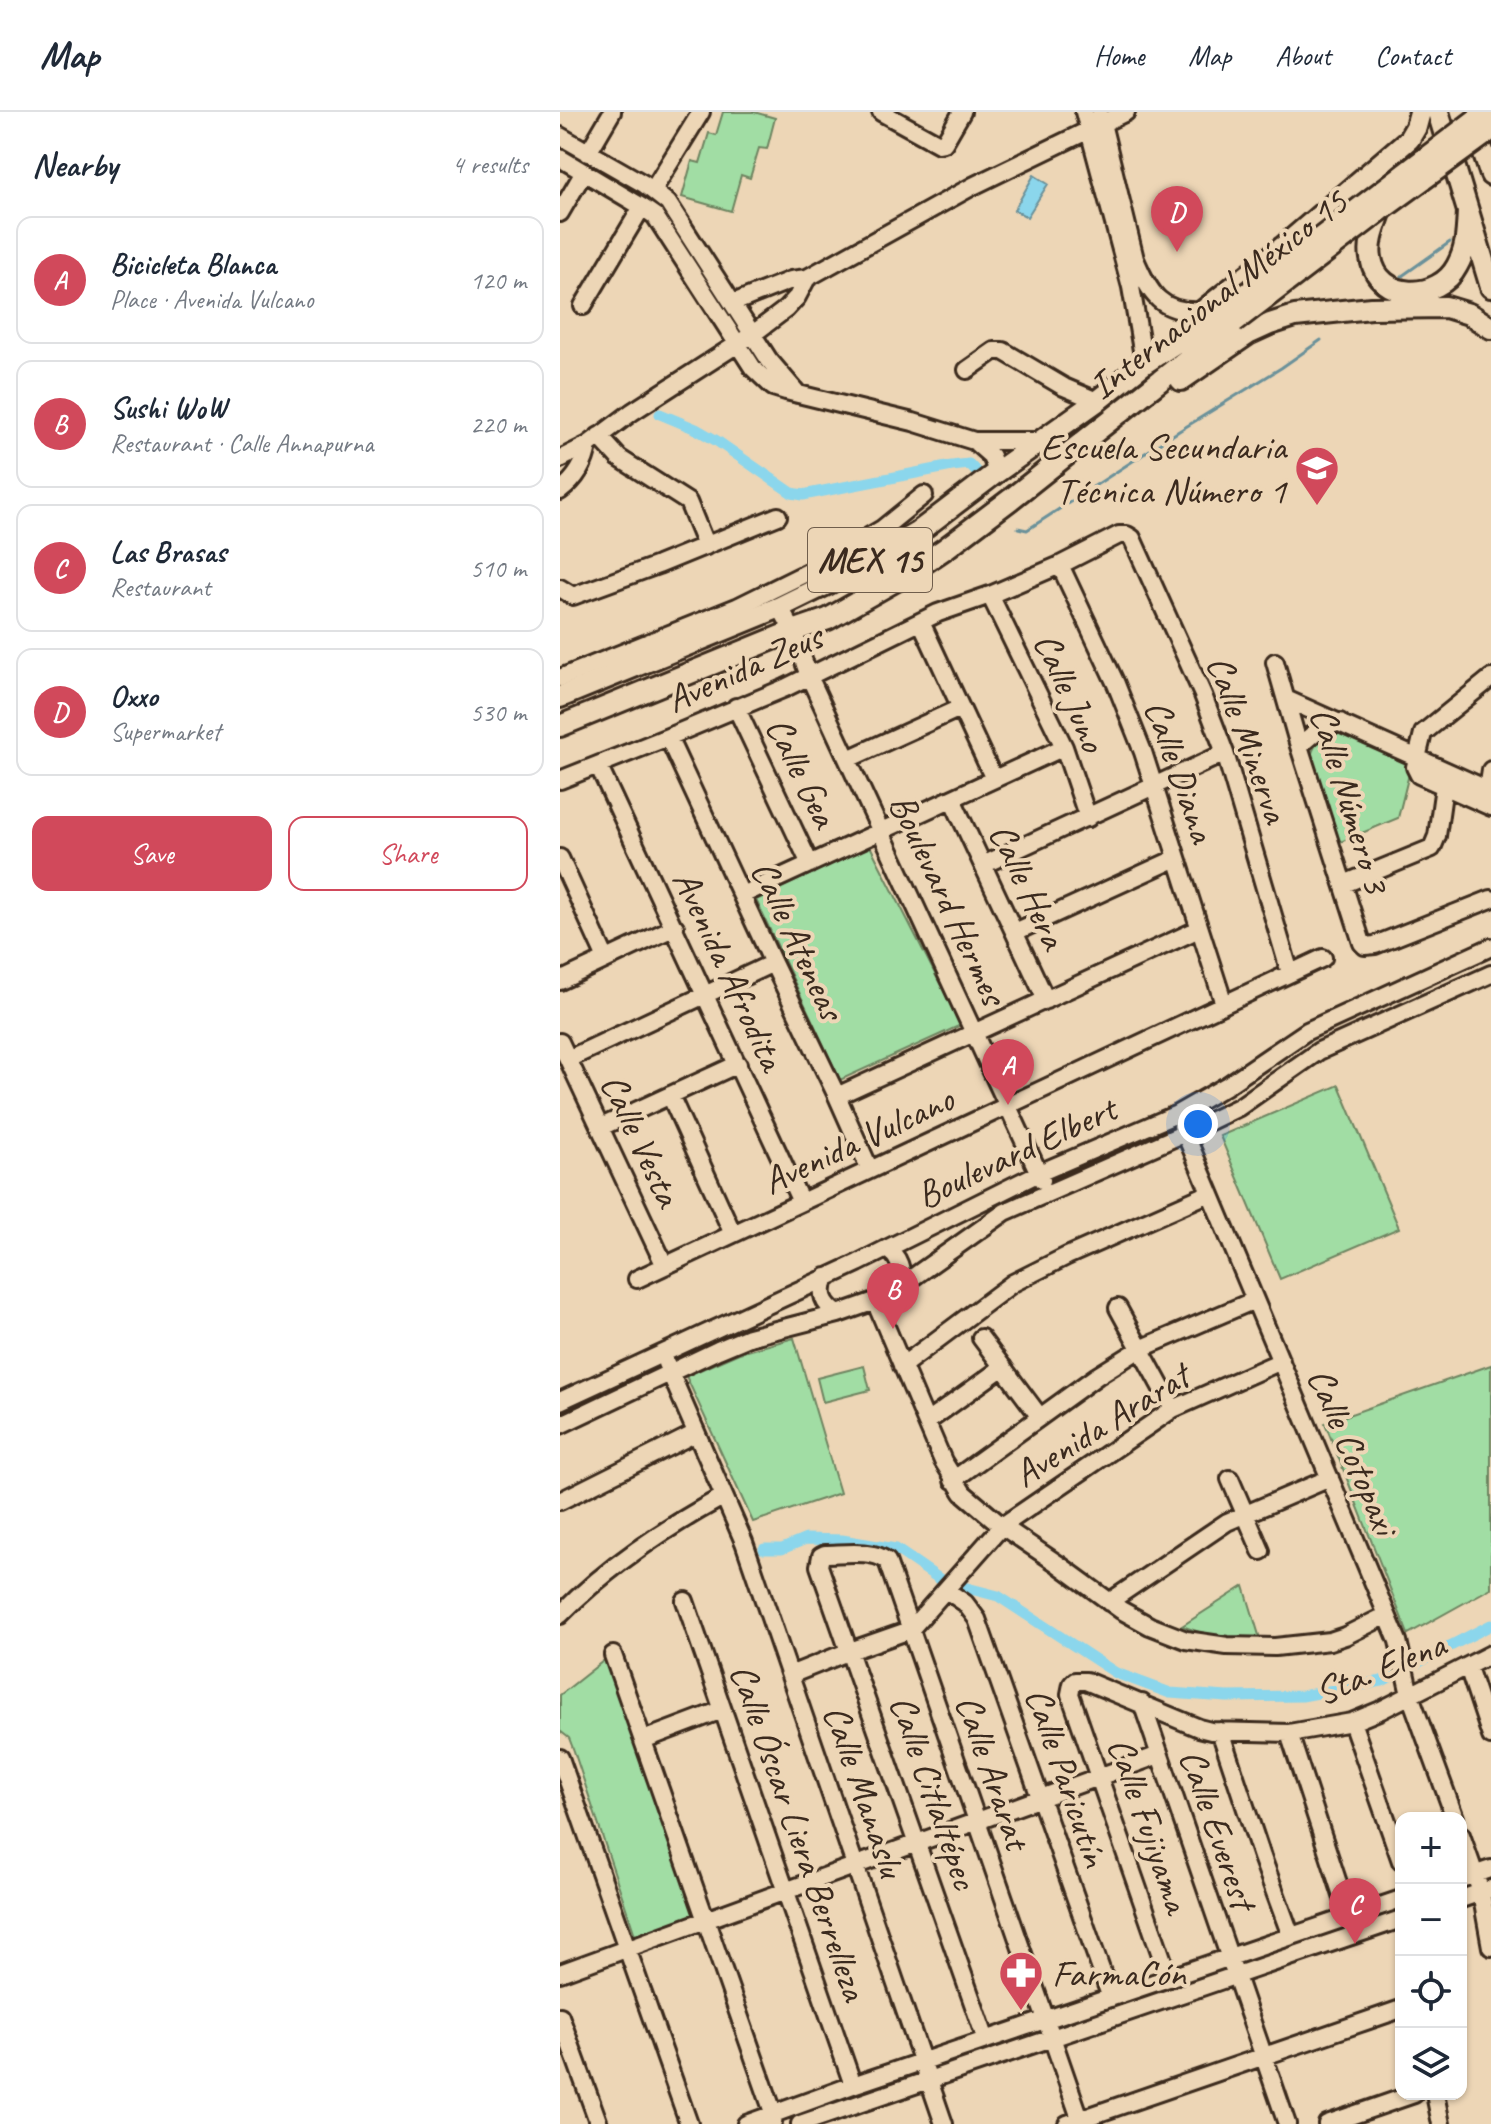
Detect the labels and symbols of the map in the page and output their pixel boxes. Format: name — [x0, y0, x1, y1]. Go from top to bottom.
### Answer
street label: Internacional México 15 — [1079, 177, 1358, 410]
pin: D — [1151, 186, 1203, 252]
place label: Escuela Secundaria Técnica Número 1 — [1041, 423, 1289, 514]
school or university icon: Escuela Secundaria Técnica Número 1 — [1293, 444, 1341, 507]
road number: MEX 15 — [808, 528, 932, 592]
street label: Avenida Zeus — [659, 611, 833, 723]
street label: Calle Juno — [1023, 625, 1118, 761]
street label: Calle Minerva — [1196, 649, 1301, 832]
street label: Calle Diana — [1134, 694, 1227, 851]
street label: Calle Número 3 — [1300, 702, 1401, 901]
street label: Calle Gea — [755, 709, 850, 837]
street label: Boulevard Hermes — [879, 786, 1019, 1015]
street label: Calle Hera — [979, 816, 1078, 958]
street label: Calle Ateneas — [741, 853, 857, 1030]
street label: Avenida Afrodita — [662, 863, 797, 1081]
pin: A — [982, 1039, 1034, 1105]
street label: Calle Vesta — [590, 1066, 693, 1216]
street label: Avenida Vulcano — [755, 1075, 962, 1205]
street label: Boulevard Elbert — [909, 1084, 1126, 1219]
your location — [1178, 1104, 1218, 1144]
pin: B — [867, 1263, 919, 1329]
street label: Avenida Ararat — [1005, 1350, 1202, 1497]
street label: Calle Cotopaxi — [1297, 1361, 1411, 1546]
street label: Sta. Elena — [1308, 1620, 1455, 1715]
street label: Calle Óscar Liera Berrelleza — [719, 1658, 879, 2009]
street label: Calle Paricutín — [1015, 1682, 1120, 1874]
street label: Calle Citlaltépec — [879, 1689, 990, 1896]
street label: Calle Ararat — [945, 1689, 1042, 1858]
street label: Calle Manaslu — [813, 1699, 916, 1886]
street label: Calle Fujiyama — [1097, 1731, 1202, 1922]
street label: Calle Everest — [1169, 1743, 1269, 1920]
pin: C — [1329, 1878, 1381, 1944]
pharmacy icon: FarmaCón — [997, 1949, 1045, 2012]
place label: FarmaCón — [1052, 1950, 1188, 1997]

